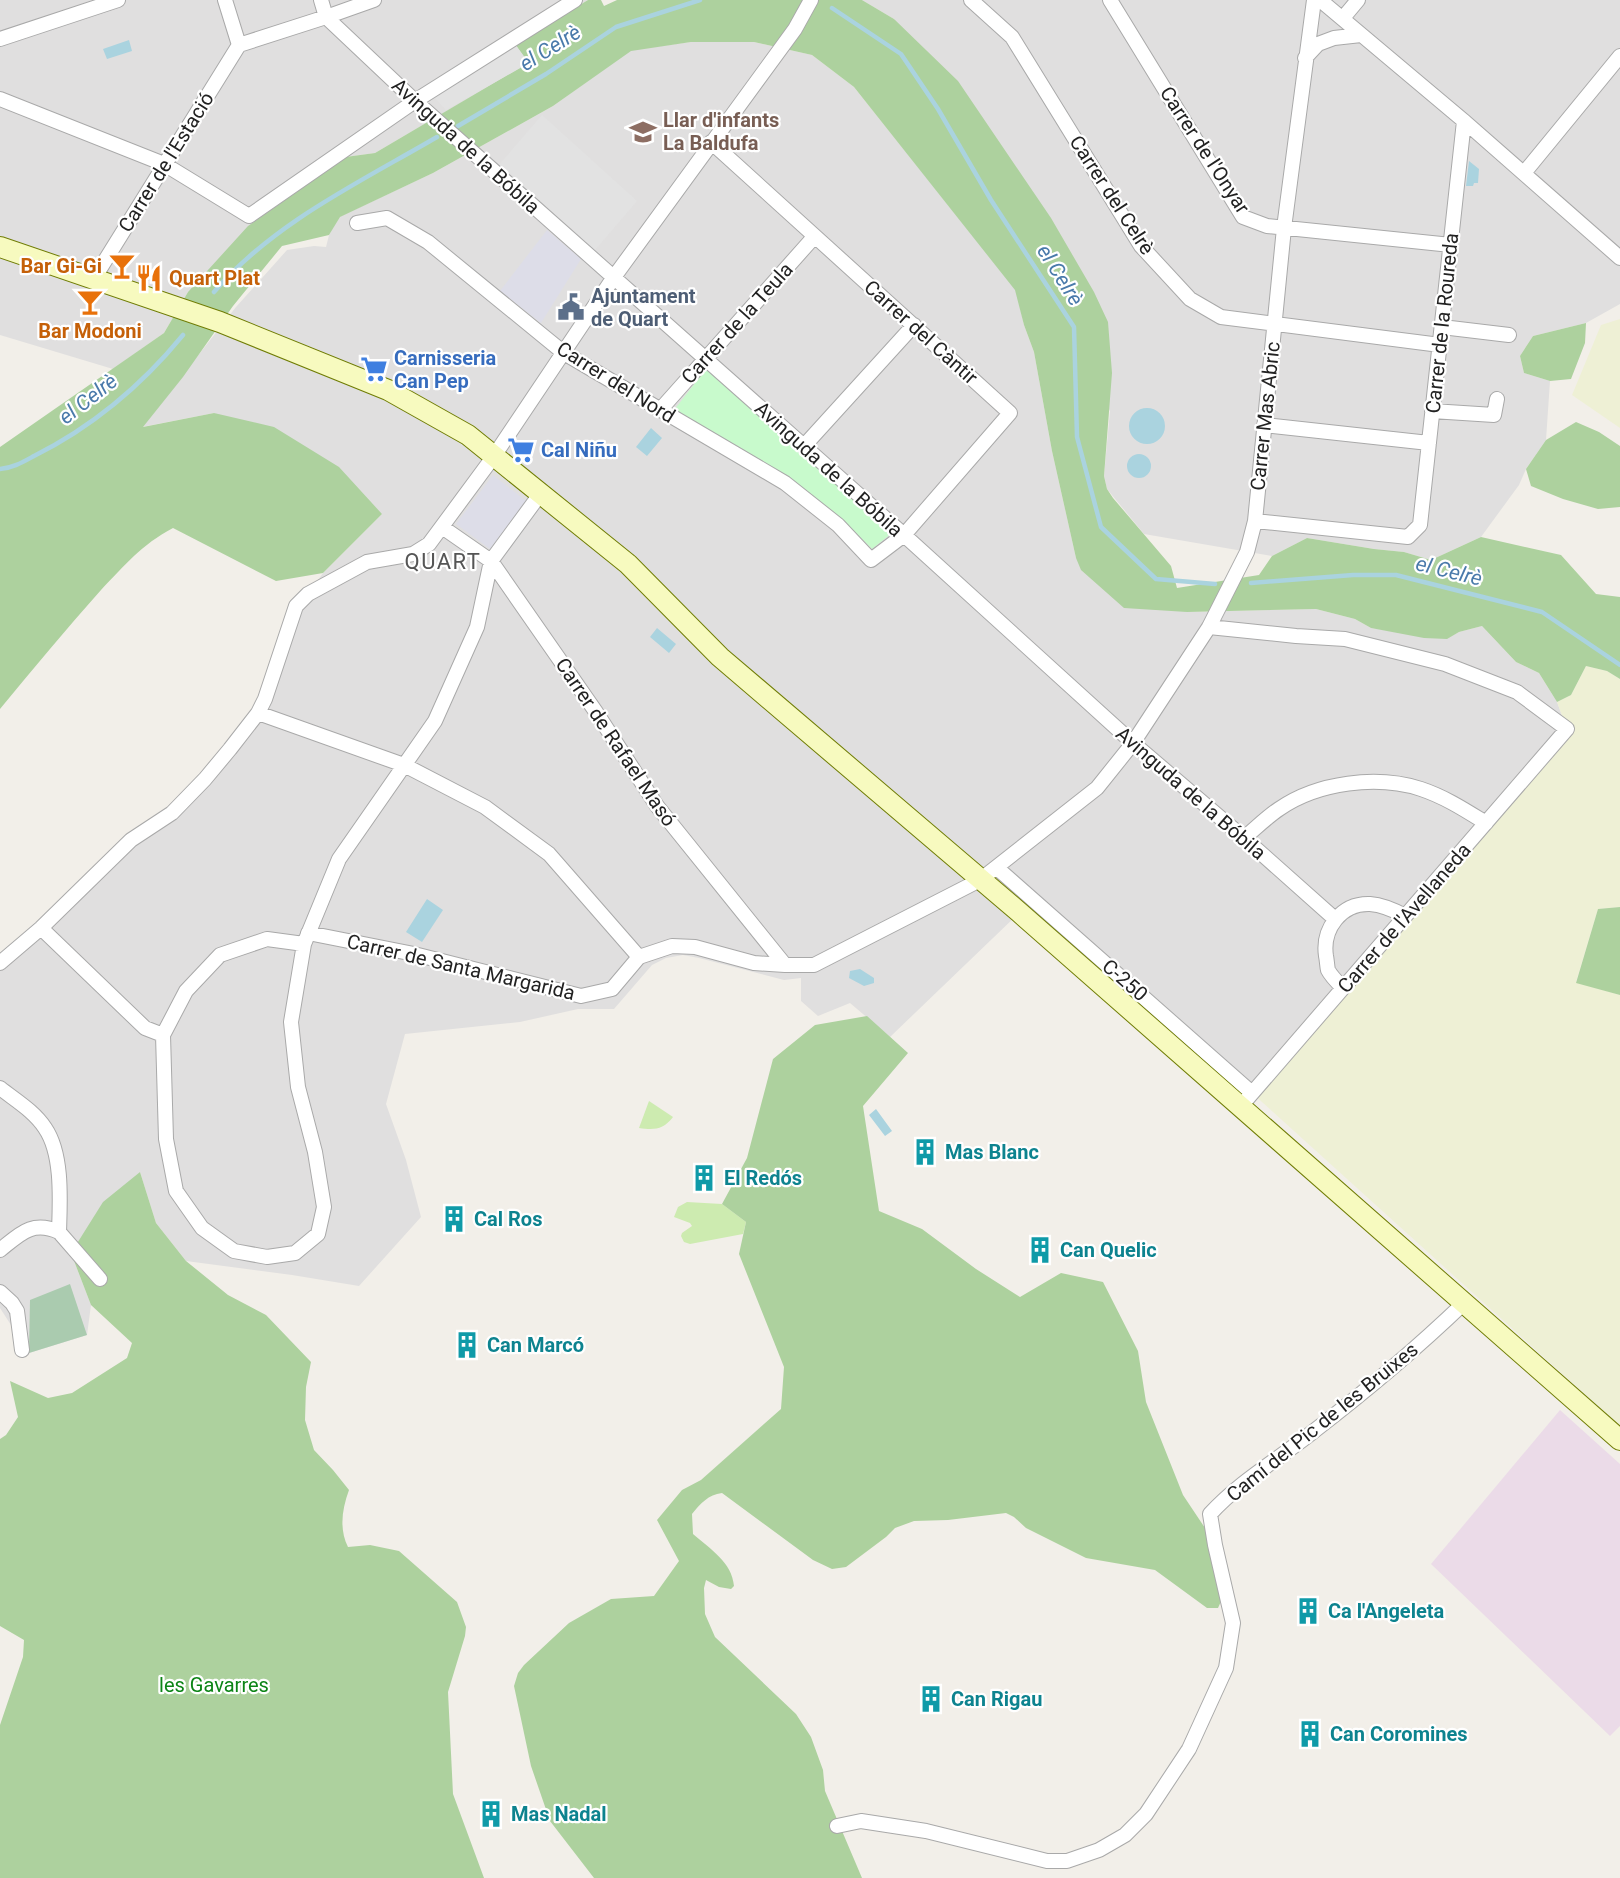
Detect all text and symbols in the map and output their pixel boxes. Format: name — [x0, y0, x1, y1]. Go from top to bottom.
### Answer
water label: el Celrè — [515, 20, 585, 76]
street label: Avinguda de la Bóbila — [387, 73, 545, 219]
street label: Carrer de l'Onyar — [1155, 82, 1255, 218]
street label: Carrer de l'Estació — [113, 88, 219, 236]
place label: Llar d'infants La Baldufa — [663, 108, 779, 155]
school or university icon: Llar d'infants La Baldufa — [628, 117, 658, 147]
street label: Carrer del Celrè — [1065, 131, 1159, 259]
street label: Carrer de la Roureda — [1421, 232, 1463, 414]
water label: el Celrè — [1032, 240, 1088, 310]
bar icon: Bar Gi-Gi — [107, 251, 137, 281]
place label: Bar Gi-Gi — [21, 254, 102, 278]
street label: Carrer de la Teula — [676, 257, 798, 389]
restaurant icon: Quart Plat — [134, 263, 164, 293]
place label: Quart Plat — [169, 266, 260, 290]
street label: Carrer del Càntir — [859, 275, 983, 389]
place label: Ajuntament de Quart — [591, 284, 696, 331]
bar icon: Bar Modoni — [75, 287, 105, 317]
public building icon: Ajuntament de Quart — [556, 292, 586, 322]
place label: Bar Modoni — [38, 319, 142, 343]
street label: Carrer del Nord — [552, 336, 680, 428]
street label: Carrer Mas Abric — [1245, 340, 1285, 492]
place label: Carnisseria Can Pep — [394, 346, 497, 393]
supermarket icon: Carnisseria Can Pep — [359, 354, 389, 384]
water label: el Celrè — [54, 369, 122, 429]
street label: Avinguda de la Bóbila — [750, 396, 908, 542]
supermarket icon: Cal Niñu — [506, 435, 536, 465]
place label: Cal Niñu — [541, 438, 617, 462]
district label: QUART — [405, 549, 481, 574]
water label: el Celrè — [1413, 551, 1485, 591]
street label: Carrer de Rafael Masó — [551, 653, 681, 831]
street label: Avinguda de la Bóbila — [1111, 721, 1271, 865]
street label: Carrer de l'Avellaneda — [1332, 838, 1476, 998]
street label: Carrer de Santa Margarida — [345, 929, 577, 1005]
street label: C-250 — [1097, 954, 1153, 1006]
building icon: Mas Blanc — [910, 1137, 940, 1167]
place label: Mas Blanc — [945, 1140, 1039, 1164]
building icon: El Redós — [689, 1163, 719, 1193]
place label: El Redós — [724, 1166, 802, 1190]
building icon: Cal Ros — [439, 1204, 469, 1234]
place label: Cal Ros — [474, 1207, 542, 1231]
building icon: Can Quelic — [1025, 1235, 1055, 1265]
place label: Can Quelic — [1060, 1238, 1157, 1262]
building icon: Can Marcó — [452, 1330, 482, 1360]
place label: Can Marcó — [487, 1333, 584, 1357]
street label: Camí del Pic de les Bruixes — [1221, 1337, 1423, 1507]
building icon: Ca l'Angeleta — [1293, 1596, 1323, 1626]
place label: Ca l'Angeleta — [1328, 1599, 1445, 1623]
park label: les Gavarres — [159, 1673, 269, 1697]
building icon: Can Rigau — [916, 1684, 946, 1714]
place label: Can Rigau — [951, 1687, 1042, 1711]
building icon: Can Coromines — [1295, 1719, 1325, 1749]
place label: Can Coromines — [1330, 1722, 1468, 1746]
building icon: Mas Nadal — [476, 1799, 506, 1829]
place label: Mas Nadal — [511, 1802, 607, 1826]

